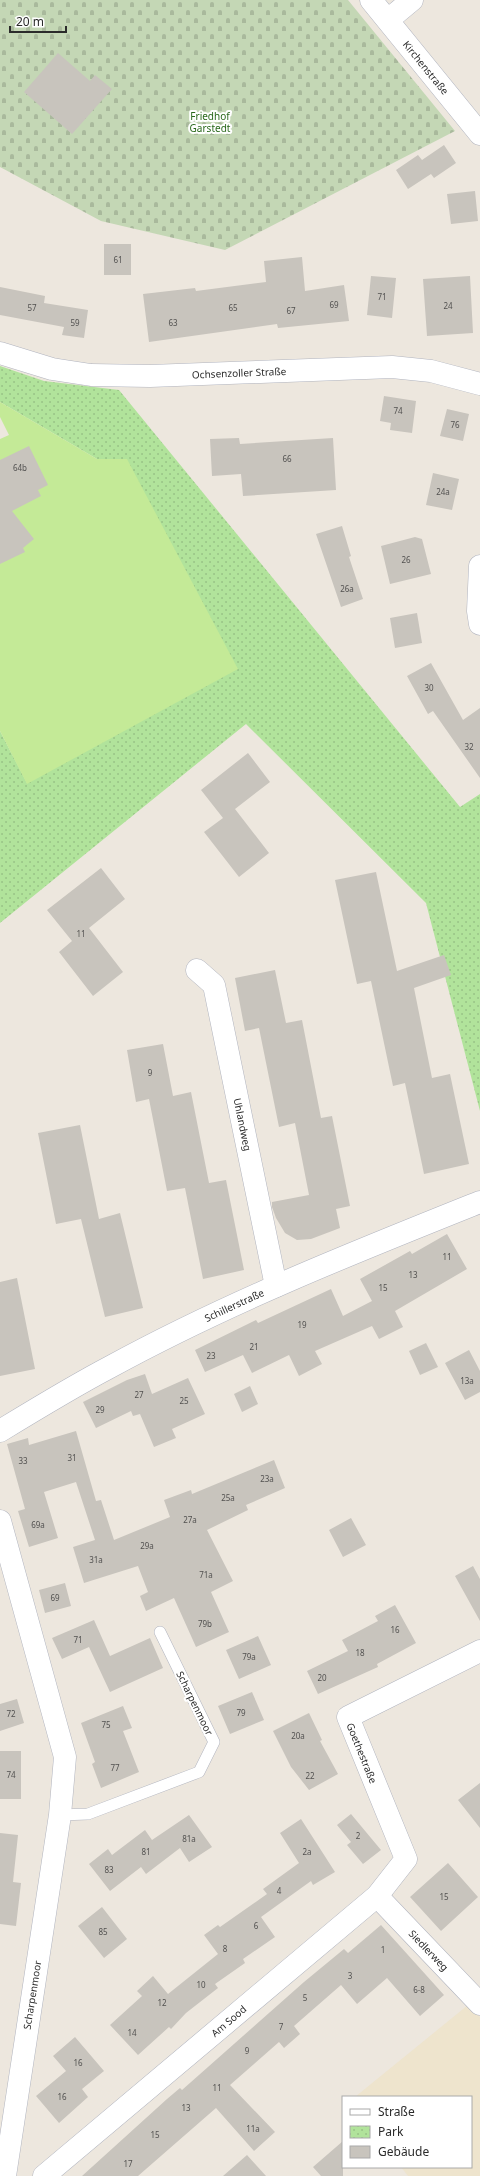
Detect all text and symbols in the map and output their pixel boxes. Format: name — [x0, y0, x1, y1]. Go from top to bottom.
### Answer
scale bar — [10, 8, 66, 34]
text: 20 m — [16, 13, 44, 30]
street label: Kirchenstraße — [400, 38, 452, 98]
park label: Friedhof Garstedt — [190, 109, 231, 135]
house number: 61 — [113, 254, 123, 265]
house number: 71 — [377, 291, 387, 302]
house number: 69 — [329, 299, 339, 310]
house number: 24 — [443, 300, 453, 311]
house number: 57 — [27, 302, 37, 313]
house number: 65 — [228, 302, 238, 313]
house number: 67 — [286, 305, 296, 316]
house number: 59 — [70, 317, 80, 328]
house number: 63 — [168, 317, 178, 328]
street label: Ochsenzoller Straße — [192, 364, 287, 381]
house number: 74 — [393, 405, 403, 416]
house number: 76 — [450, 419, 460, 430]
house number: 66 — [282, 453, 292, 464]
house number: 64b — [13, 462, 27, 473]
house number: 24a — [436, 486, 450, 497]
house number: 26 — [401, 554, 411, 565]
house number: 26a — [340, 583, 354, 594]
house number: 30 — [424, 682, 434, 693]
house number: 32 — [464, 741, 474, 752]
house number: 11 — [76, 928, 86, 939]
house number: 9 — [148, 1067, 153, 1078]
street label: Uhlandweg — [230, 1097, 255, 1152]
house number: 11 — [442, 1251, 452, 1262]
house number: 13 — [408, 1269, 418, 1280]
house number: 15 — [378, 1282, 388, 1293]
street label: Schillerstraße — [202, 1285, 266, 1325]
house number: 19 — [297, 1319, 307, 1330]
house number: 21 — [249, 1341, 259, 1352]
house number: 23 — [206, 1350, 216, 1361]
house number: 13a — [460, 1375, 474, 1386]
house number: 27 — [134, 1389, 144, 1400]
house number: 25 — [179, 1395, 189, 1406]
house number: 29 — [95, 1404, 105, 1415]
house number: 31 — [67, 1452, 77, 1463]
house number: 33 — [18, 1455, 28, 1466]
house number: 23a — [260, 1473, 274, 1484]
house number: 25a — [221, 1492, 235, 1503]
house number: 27a — [183, 1514, 197, 1525]
house number: 69a — [31, 1519, 45, 1530]
house number: 29a — [140, 1540, 154, 1551]
house number: 31a — [89, 1554, 103, 1565]
house number: 71a — [199, 1569, 213, 1580]
house number: 69 — [50, 1592, 60, 1603]
house number: 79b — [198, 1618, 212, 1629]
house number: 16 — [390, 1624, 400, 1635]
house number: 71 — [73, 1634, 83, 1645]
house number: 18 — [355, 1647, 365, 1658]
house number: 79a — [242, 1651, 256, 1662]
street label: Scharpenmoor — [173, 1669, 217, 1737]
house number: 20 — [317, 1672, 327, 1683]
house number: 79 — [236, 1707, 246, 1718]
house number: 72 — [6, 1708, 16, 1719]
house number: 75 — [101, 1719, 111, 1730]
street label: Goethestraße — [343, 1721, 381, 1786]
house number: 20a — [291, 1730, 305, 1741]
house number: 77 — [110, 1762, 120, 1773]
house number: 74 — [6, 1769, 16, 1780]
house number: 22 — [305, 1770, 315, 1781]
house number: 2 — [356, 1830, 361, 1841]
house number: 81a — [182, 1833, 196, 1844]
house number: 81 — [141, 1846, 151, 1857]
house number: 2a — [302, 1846, 312, 1857]
house number: 83 — [104, 1864, 114, 1875]
house number: 4 — [277, 1885, 282, 1896]
house number: 15 — [439, 1891, 449, 1902]
house number: 6 — [254, 1920, 259, 1931]
house number: 85 — [98, 1926, 108, 1937]
street label: Siedlerweg — [406, 1927, 452, 1974]
house number: 8 — [223, 1943, 228, 1954]
house number: 1 — [381, 1944, 385, 1955]
street label: Scharpenmoor — [20, 1959, 44, 2031]
house number: 3 — [348, 1970, 353, 1981]
house number: 10 — [196, 1979, 206, 1990]
house number: 6-8 — [413, 1984, 425, 1995]
house number: 5 — [303, 1992, 308, 2003]
house number: 12 — [157, 1997, 167, 2008]
street label: Am Sood — [208, 2002, 249, 2040]
house number: 7 — [279, 2021, 284, 2032]
house number: 14 — [127, 2027, 137, 2038]
house number: 9 — [245, 2045, 250, 2056]
house number: 16 — [73, 2057, 83, 2068]
house number: 11 — [212, 2082, 222, 2093]
house number: 16 — [57, 2091, 67, 2102]
legend — [342, 2096, 472, 2168]
house number: 13 — [181, 2102, 191, 2113]
text: Straße — [378, 2103, 415, 2120]
house number: 11a — [246, 2123, 260, 2134]
text: Park — [378, 2123, 404, 2140]
house number: 15 — [150, 2129, 160, 2140]
text: Gebäude — [378, 2143, 429, 2160]
house number: 17 — [123, 2158, 133, 2169]

